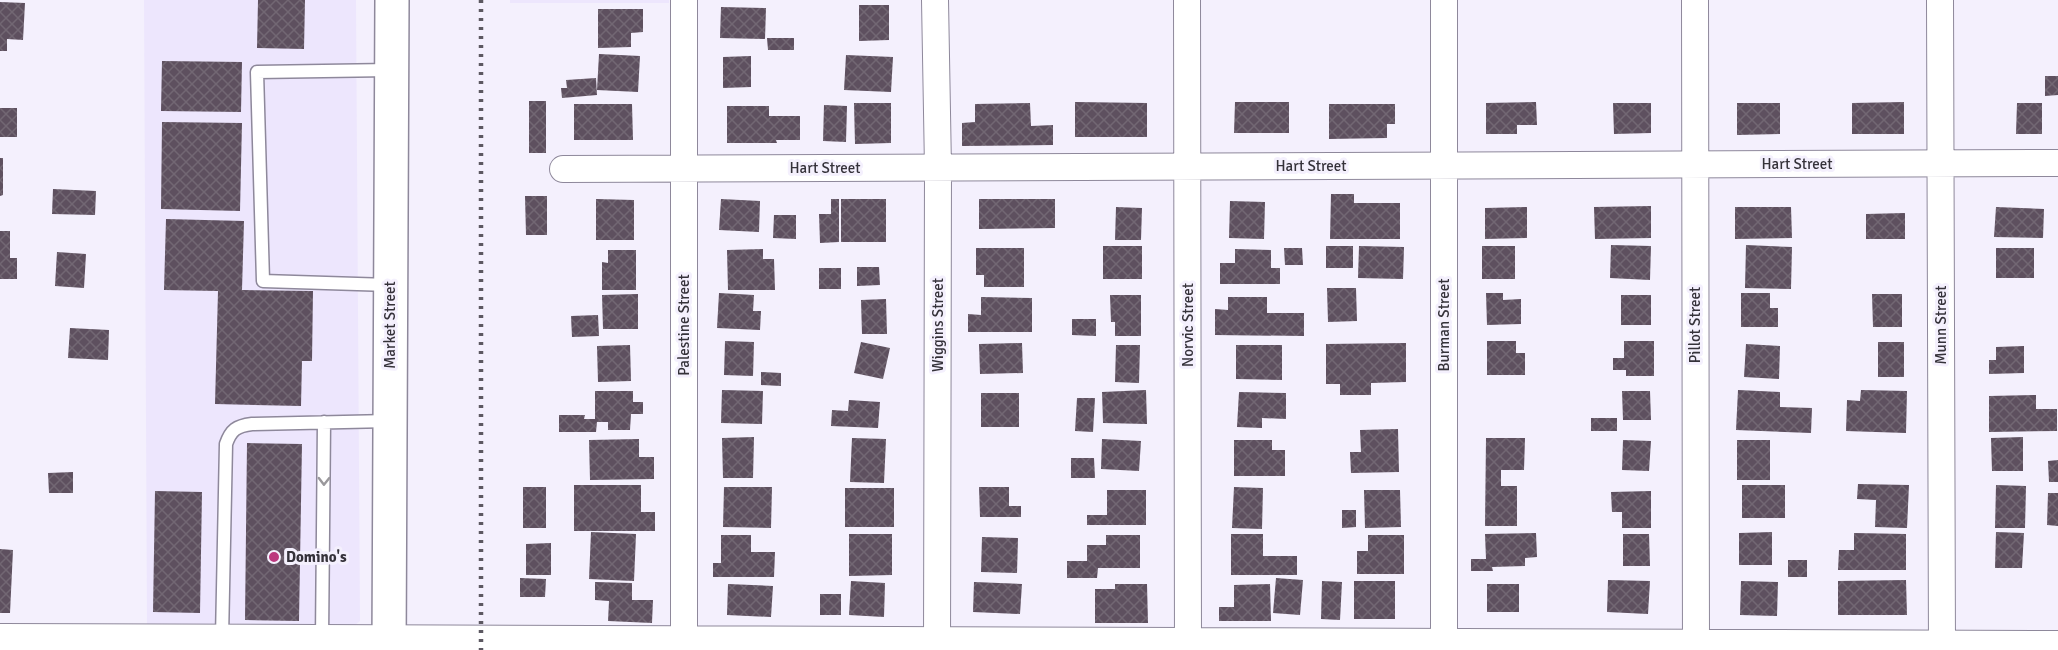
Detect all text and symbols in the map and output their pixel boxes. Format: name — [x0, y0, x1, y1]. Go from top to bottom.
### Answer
street label: Hart Street — [1761, 155, 1833, 173]
street label: Hart Street — [1275, 157, 1347, 175]
street label: Hart Street — [789, 159, 861, 177]
street label: Palestine Street — [675, 274, 693, 376]
street label: Wiggins Street — [929, 278, 947, 372]
street label: Burman Street — [1435, 279, 1453, 371]
street label: Market Street — [381, 281, 399, 369]
street label: Norvic Street — [1179, 283, 1197, 367]
street label: Munn Street — [1932, 285, 1950, 365]
street label: Pillot Street — [1686, 287, 1704, 363]
one-way arrow — [318, 476, 330, 485]
place label: Domino's — [286, 548, 347, 566]
marker: Domino's — [267, 550, 281, 564]

